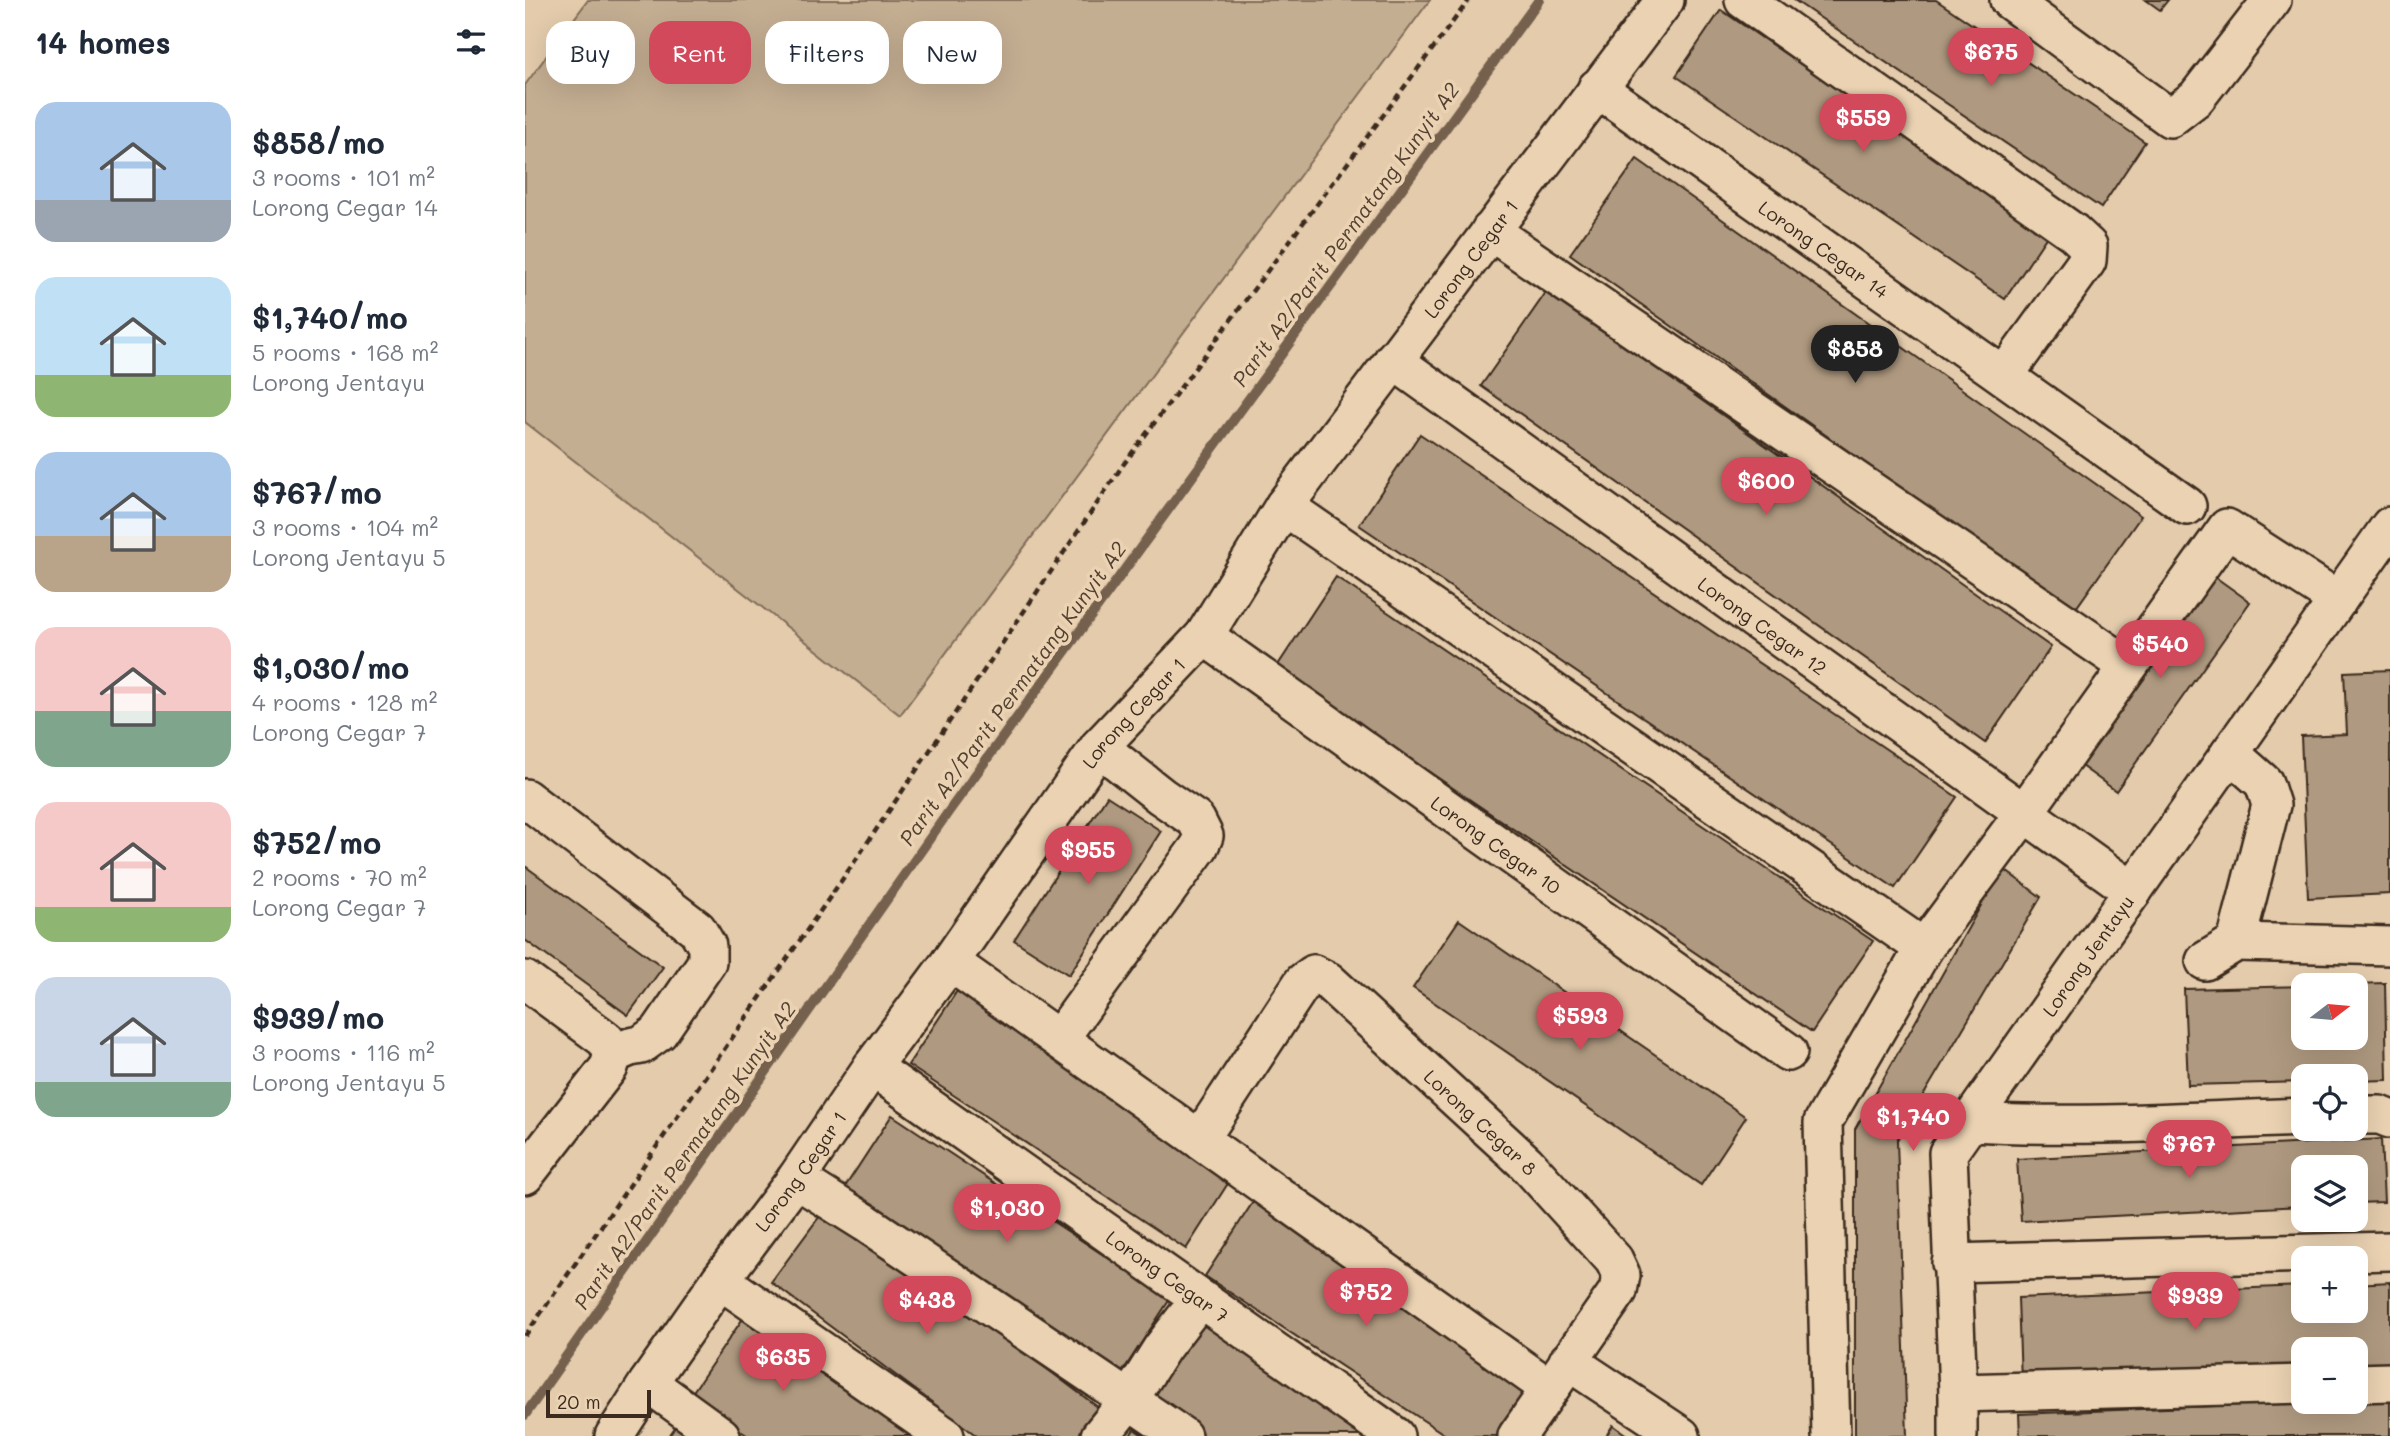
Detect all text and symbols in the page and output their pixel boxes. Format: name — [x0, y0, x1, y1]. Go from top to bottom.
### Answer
chip: Buy — [546, 21, 635, 84]
chip: Rent — [649, 21, 751, 84]
chip: Filters — [765, 21, 889, 84]
chip: New — [903, 21, 1002, 84]
text: 14 homes — [35, 22, 171, 62]
icon: filters — [452, 23, 490, 61]
pin: $675 — [1950, 28, 2032, 88]
text: $675 — [1964, 36, 2018, 66]
water label: Parit A2/Parit Permatang Kunyit A2 — [1226, 76, 1465, 391]
pin: $559 — [1822, 94, 1904, 154]
text: $559 — [1836, 102, 1890, 132]
text: $858/mo — [252, 122, 385, 162]
icon: home — [91, 130, 175, 214]
text: 3 rooms · 101 m² — [252, 162, 435, 192]
text: Lorong Cegar 14 — [252, 192, 437, 222]
street label: Lorong Cegar 1 — [1418, 194, 1523, 323]
street label: Lorong Cegar 14 — [1754, 194, 1894, 303]
text: $1,740/mo — [252, 297, 408, 337]
icon: home — [91, 305, 175, 389]
pin: $858 — [1814, 326, 1896, 385]
text: $858 — [1827, 333, 1883, 363]
text: 5 rooms · 168 m² — [252, 337, 438, 367]
text: Lorong Jentayu — [252, 367, 425, 397]
pin: $600 — [1725, 458, 1807, 517]
text: $600 — [1737, 465, 1795, 495]
text: $767/mo — [252, 472, 382, 512]
icon: home — [91, 480, 175, 564]
text: 3 rooms · 104 m² — [252, 512, 438, 542]
water label: Parit A2/Parit Permatang Kunyit A2 — [893, 535, 1132, 850]
text: Lorong Jentayu 5 — [252, 542, 446, 572]
street label: Lorong Cegar 12 — [1693, 571, 1832, 680]
pin: $540 — [2119, 620, 2201, 680]
text: $540 — [2131, 628, 2189, 658]
text: $1,030/mo — [252, 647, 409, 687]
street label: Lorong Cegar 1 — [1076, 652, 1190, 773]
icon: home — [91, 655, 175, 739]
text: 4 rooms · 128 m² — [252, 687, 437, 717]
text: Lorong Cegar 7 — [252, 717, 426, 747]
street label: Lorong Cegar 10 — [1426, 789, 1567, 899]
text: $752/mo — [252, 822, 381, 862]
pin: $955 — [1047, 826, 1129, 886]
icon: home — [91, 830, 175, 914]
text: $955 — [1061, 834, 1115, 864]
text: 2 rooms · 70 m² — [252, 862, 427, 892]
street label: Lorong Jentayu — [2036, 890, 2139, 1021]
text: Lorong Cegar 7 — [252, 892, 426, 922]
north arrow — [2291, 973, 2368, 1050]
map controls — [2291, 973, 2368, 1414]
pin: $593 — [1539, 992, 1621, 1052]
water label: Parit A2/Parit Permatang Kunyit A2 — [567, 996, 801, 1314]
text: $939/mo — [252, 997, 384, 1037]
text: $593 — [1552, 1000, 1608, 1030]
icon: home — [91, 1005, 175, 1089]
text: 3 rooms · 116 m² — [252, 1037, 435, 1067]
street label: Lorong Cegar 8 — [1419, 1063, 1543, 1180]
button: locate — [2291, 1064, 2368, 1141]
text: Lorong Jentayu 5 — [252, 1067, 446, 1097]
pin: $1,740 — [1856, 1094, 1970, 1153]
text: $1,740 — [1876, 1101, 1950, 1131]
street label: Lorong Cegar 1 — [749, 1106, 851, 1236]
pin: $767 — [2148, 1120, 2230, 1180]
text: $767 — [2162, 1128, 2216, 1158]
button: layers — [2291, 1155, 2368, 1232]
pin: $1,030 — [950, 1184, 1064, 1244]
text: $1,030 — [970, 1192, 1044, 1222]
street label: Lorong Cegar 7 — [1102, 1224, 1234, 1327]
button: + — [2291, 1246, 2368, 1323]
pin: $752 — [1325, 1268, 1407, 1328]
pin: $939 — [2154, 1272, 2236, 1332]
pin: $438 — [886, 1276, 968, 1336]
text: $752 — [1339, 1276, 1393, 1306]
text: $939 — [2167, 1280, 2223, 1310]
text: $438 — [899, 1284, 955, 1314]
pin: $635 — [742, 1334, 824, 1393]
button: − — [2291, 1337, 2368, 1414]
text: $635 — [755, 1341, 811, 1371]
scale bar — [546, 1387, 651, 1419]
text: 20 m — [557, 1389, 601, 1414]

